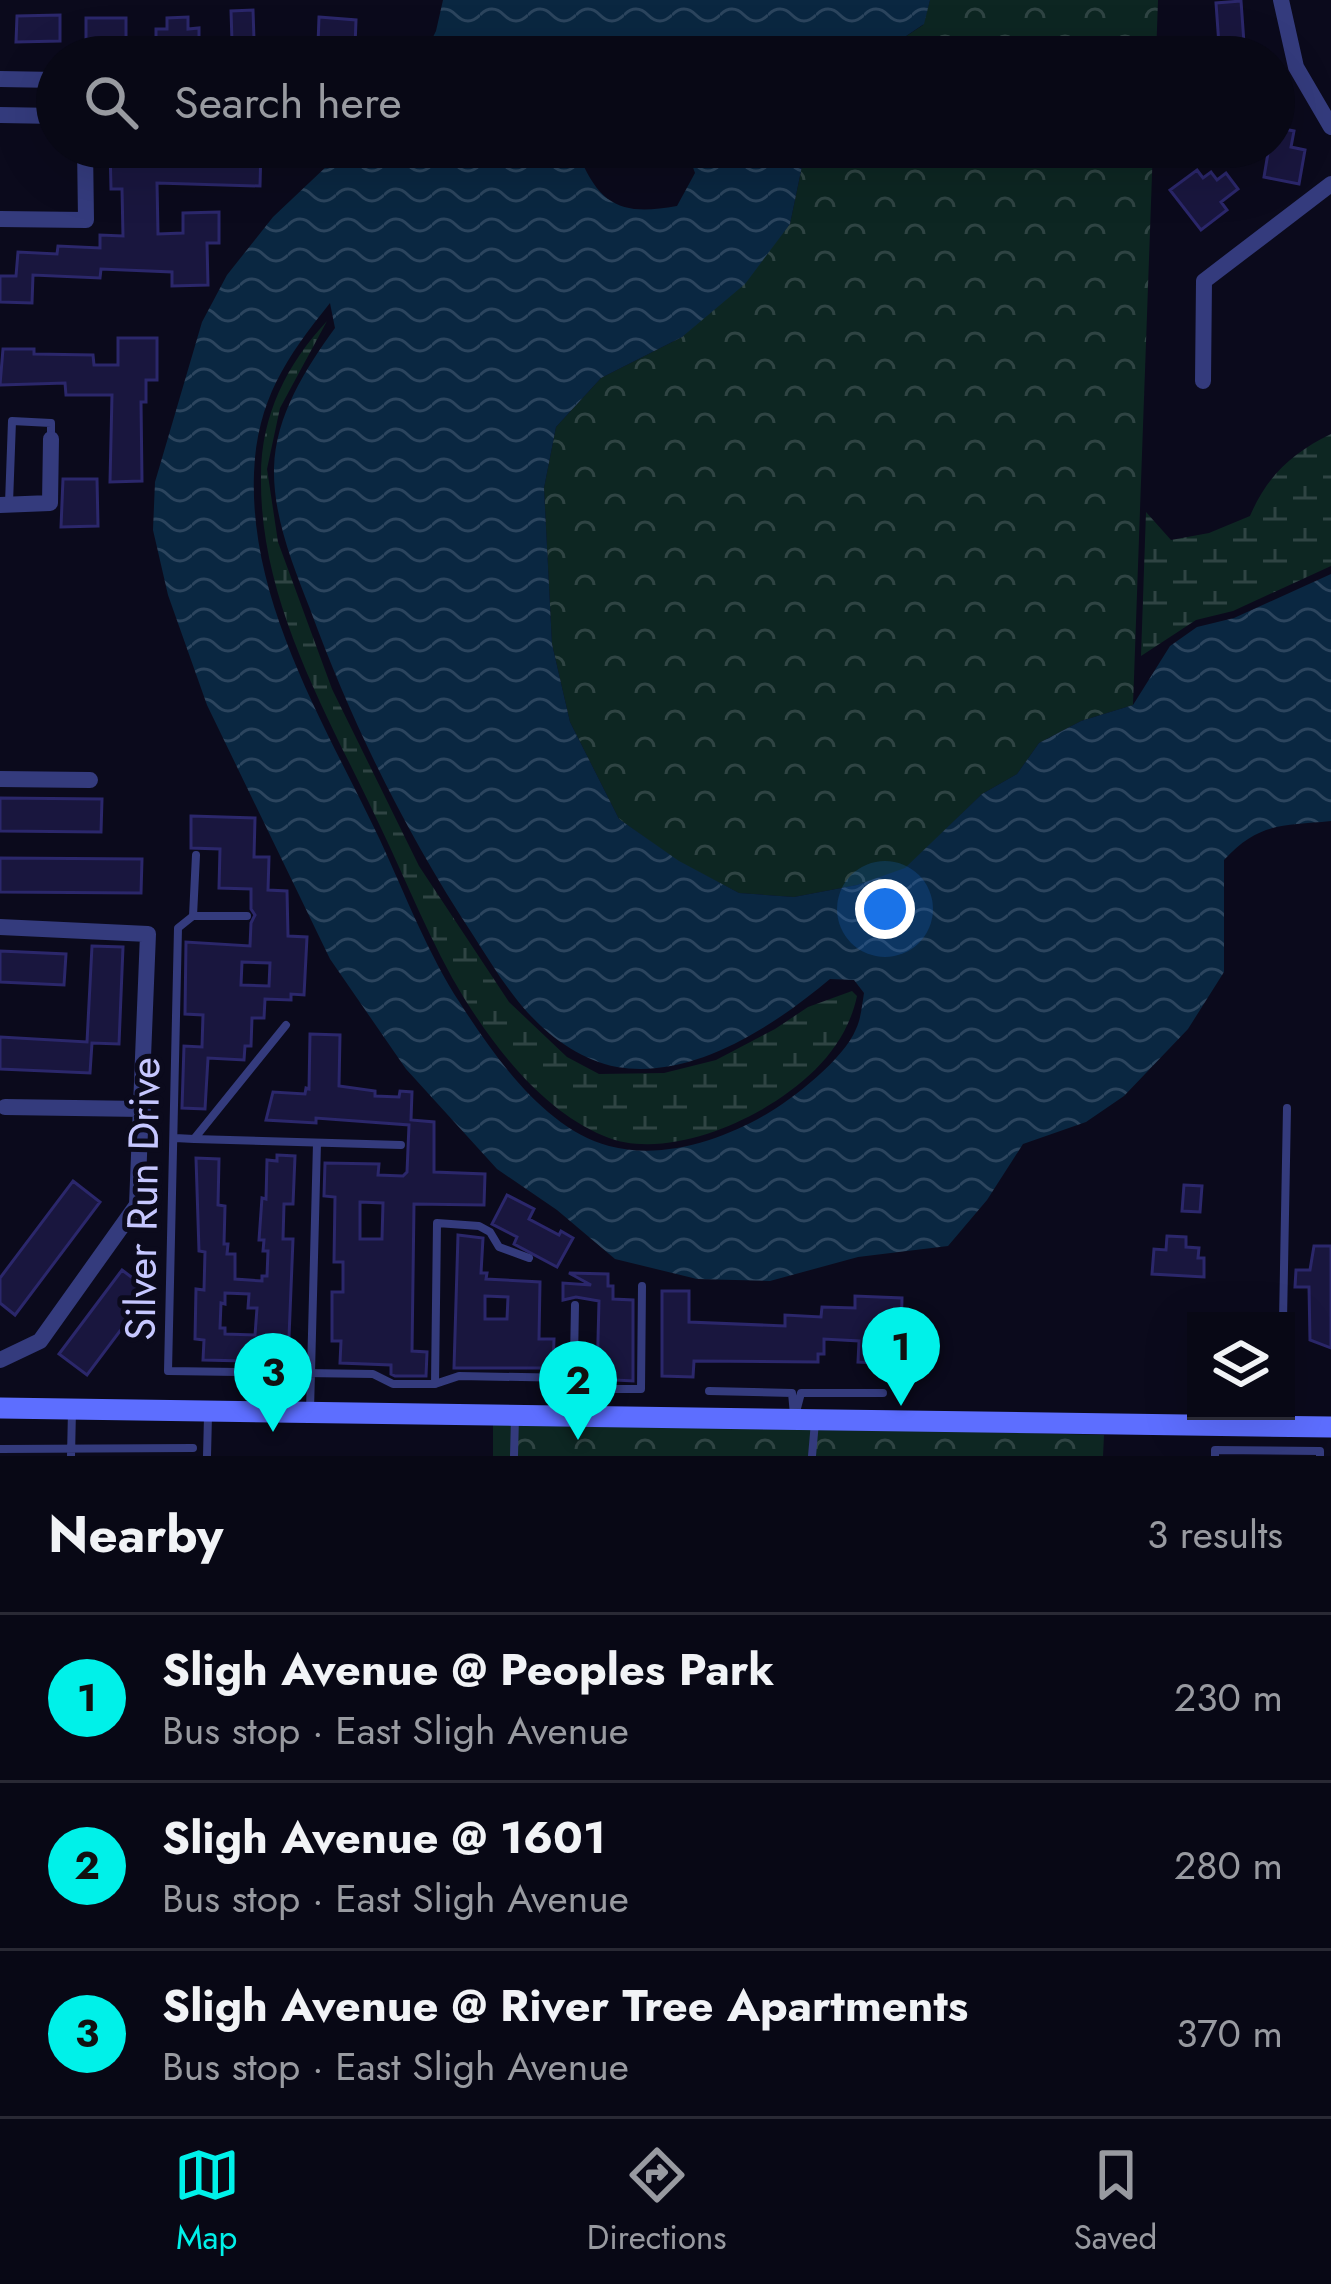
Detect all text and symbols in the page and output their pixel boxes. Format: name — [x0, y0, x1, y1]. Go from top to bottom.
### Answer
search box — [36, 36, 1295, 168]
icon: search — [78, 69, 144, 135]
text: Search here — [174, 70, 402, 135]
your location — [855, 879, 915, 939]
street label: Silver Run Drive — [110, 1057, 175, 1341]
pin: 1 — [862, 1307, 940, 1406]
map controls — [1187, 1312, 1295, 1420]
button: layers — [1187, 1312, 1295, 1420]
pin: 3 — [234, 1333, 312, 1432]
pin: 2 — [539, 1341, 617, 1440]
text: Nearby — [48, 1497, 223, 1571]
text: 3 results — [1147, 1506, 1283, 1563]
text: Sligh Avenue @ Peoples Park — [162, 1637, 774, 1702]
text: 1 — [77, 1669, 97, 1726]
text: 230 m — [1174, 1669, 1283, 1726]
text: Bus stop · East Sligh Avenue — [162, 1702, 629, 1759]
text: Sligh Avenue @ 1601 — [162, 1805, 606, 1870]
text: 2 — [74, 1837, 100, 1894]
text: 280 m — [1174, 1837, 1283, 1894]
text: Bus stop · East Sligh Avenue — [162, 1870, 629, 1927]
text: Sligh Avenue @ River Tree Apartments — [162, 1973, 968, 2038]
text: 3 — [75, 2005, 99, 2062]
text: 370 m — [1176, 2005, 1283, 2062]
text: Bus stop · East Sligh Avenue — [162, 2038, 629, 2095]
tab: Map — [174, 2142, 240, 2261]
tab: Directions — [587, 2142, 727, 2261]
tab: Saved — [1074, 2142, 1157, 2261]

